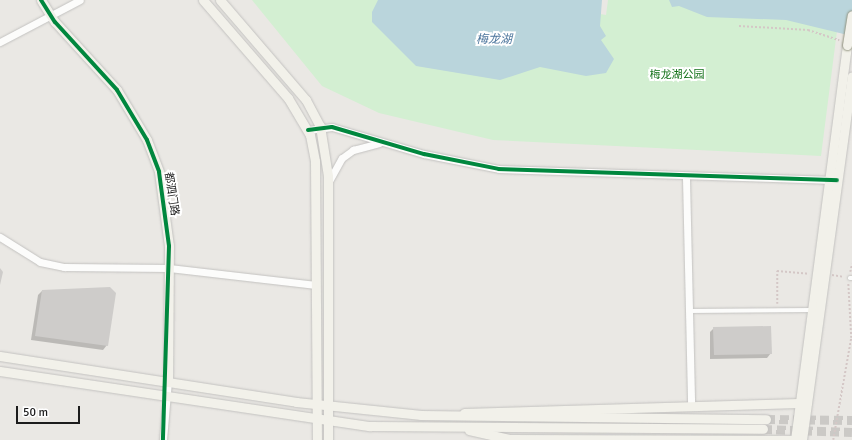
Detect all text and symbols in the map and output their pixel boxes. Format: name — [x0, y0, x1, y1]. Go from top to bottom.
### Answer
water label: 梅龙湖 — [476, 33, 512, 47]
park label: 梅龙湖公园 — [650, 68, 704, 82]
street label: 都泗门路 — [161, 171, 181, 217]
scale bar — [18, 398, 82, 424]
text: 50 m — [23, 405, 48, 420]

